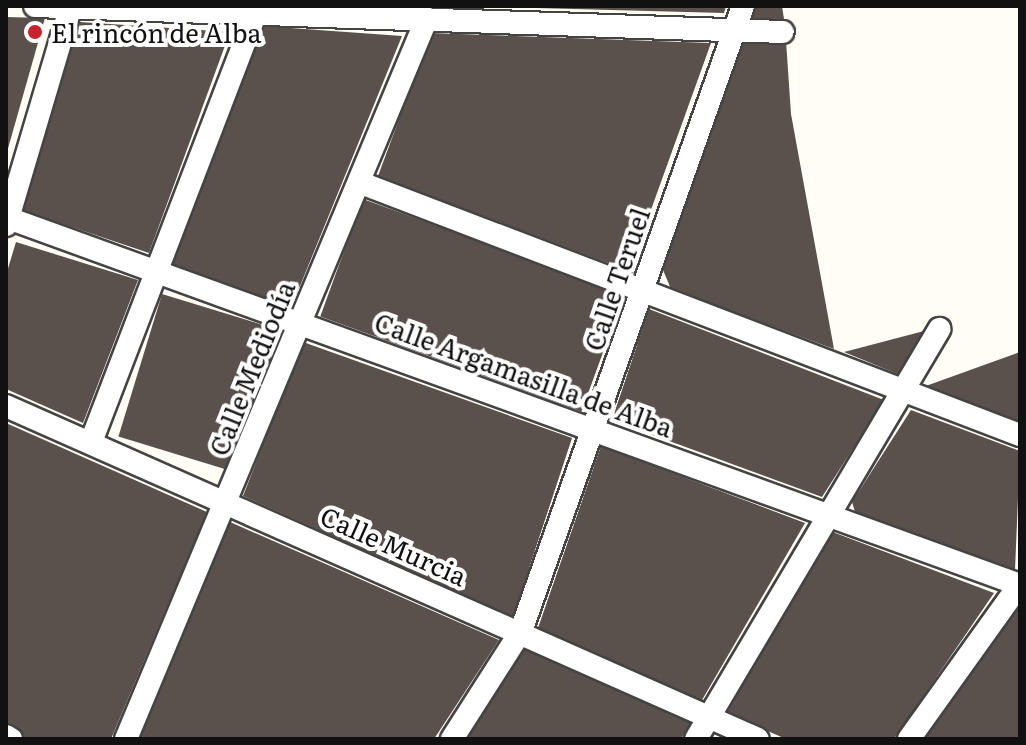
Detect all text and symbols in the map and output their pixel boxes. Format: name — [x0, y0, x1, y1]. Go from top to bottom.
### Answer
place label: El rincón de Alba — [51, 16, 262, 48]
marker: El rincón de Alba — [26, 23, 44, 41]
street label: Calle Teruel — [577, 203, 655, 355]
street label: Calle Mediodía — [202, 276, 300, 460]
street label: Calle Argamasilla de Alba — [371, 306, 677, 442]
street label: Calle Murcia — [316, 499, 472, 591]

